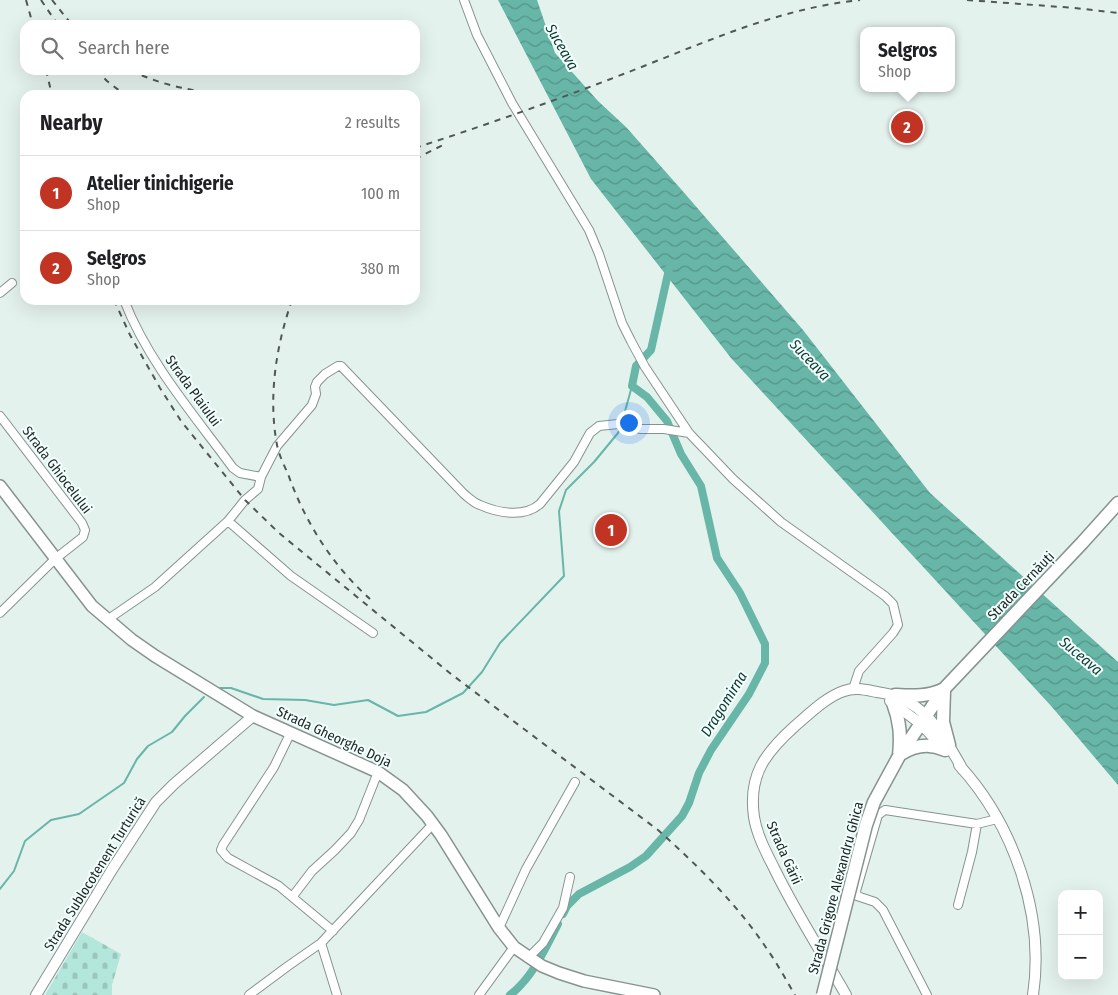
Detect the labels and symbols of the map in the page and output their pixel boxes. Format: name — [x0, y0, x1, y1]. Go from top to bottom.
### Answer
water label: Suceava — [541, 20, 582, 73]
pin: 2 — [891, 108, 923, 146]
water label: Suceava — [785, 335, 834, 385]
street label: Strada Plaiului — [162, 352, 224, 430]
your location — [616, 410, 642, 436]
street label: Strada Ghiocelului — [19, 423, 95, 517]
pin: 1 — [595, 511, 627, 549]
street label: Strada Cernăuți — [984, 548, 1059, 625]
water label: Suceava — [1055, 632, 1106, 679]
water label: Dragomirna — [697, 668, 751, 740]
street label: Strada Gheorghe Doja — [274, 703, 394, 771]
street label: Strada Sublocotenent Turturică — [41, 794, 150, 954]
street label: Strada Grigore Alexandru Ghica — [805, 800, 867, 976]
street label: Strada Gării — [763, 819, 805, 887]

